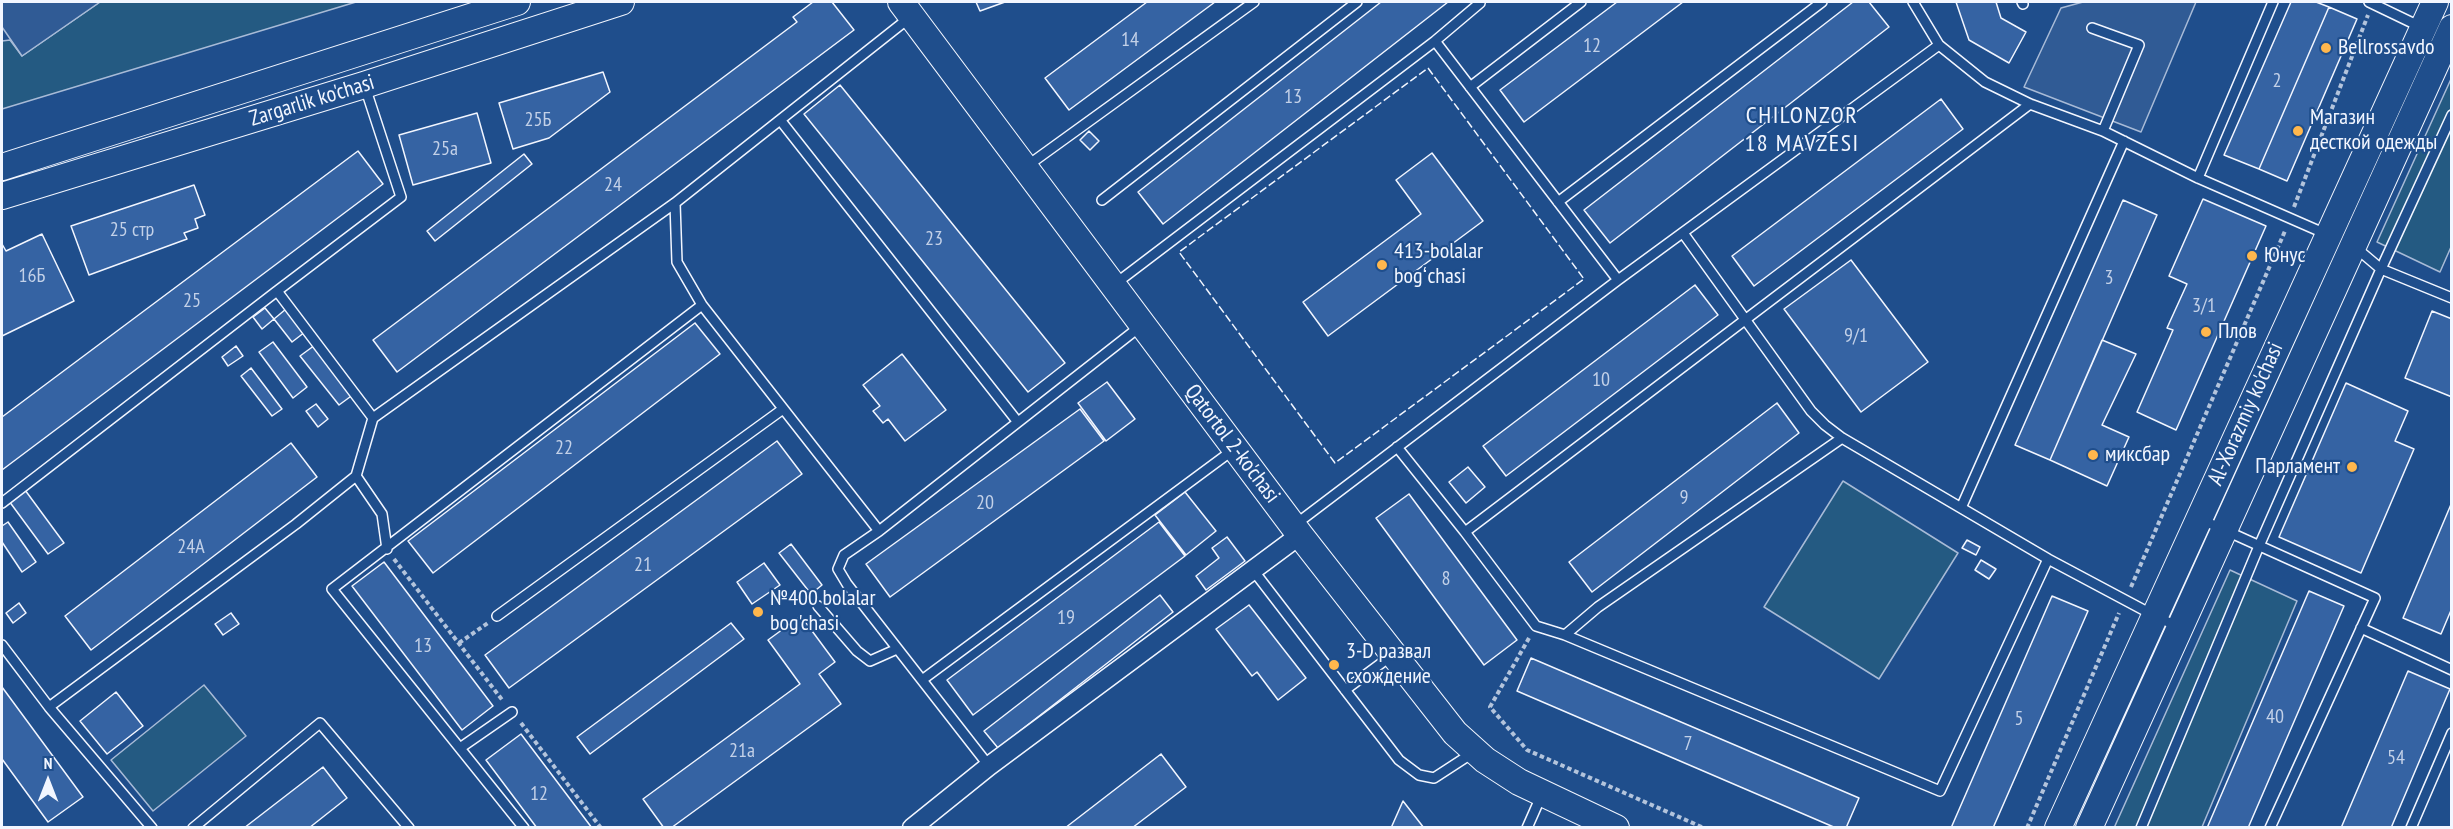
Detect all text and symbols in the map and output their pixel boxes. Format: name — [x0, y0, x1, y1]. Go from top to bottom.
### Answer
house number: 14 — [1121, 28, 1139, 52]
house number: 12 — [1583, 34, 1601, 58]
place label: Bellrossavdo — [2338, 35, 2434, 61]
marker: Bellrossavdo — [2319, 41, 2333, 55]
house number: 2 — [2273, 69, 2281, 93]
street label: Zargarlik ko'chasi — [246, 70, 378, 132]
house number: 13 — [1284, 85, 1302, 109]
district label: CHILONZOR 18 MAVZESI — [1745, 102, 1859, 158]
place label: Магазин десткой одежды — [2310, 105, 2437, 156]
house number: 25Б — [525, 108, 551, 132]
marker: Магазин десткой одежды — [2291, 124, 2305, 138]
house number: 25a — [432, 137, 458, 161]
house number: 24 — [604, 173, 622, 197]
house number: 25 cтр — [110, 218, 154, 242]
house number: 23 — [925, 227, 943, 251]
place label: 413-bolalar bogʻchasi — [1394, 239, 1483, 290]
place label: Юнус — [2264, 243, 2305, 269]
marker: Юнус — [2245, 249, 2259, 263]
marker: 413-bolalar bogʻchasi — [1375, 258, 1389, 272]
house number: 16Б — [19, 264, 45, 288]
house number: 3 — [2105, 266, 2113, 290]
house number: 25 — [183, 289, 201, 313]
house number: 3/1 — [2192, 294, 2216, 318]
place label: Плов — [2218, 319, 2257, 345]
house number: 9/1 — [1844, 324, 1868, 348]
marker: Плов — [2199, 325, 2213, 339]
street label: Al-Xorazmiy ko'chasi — [2203, 338, 2289, 490]
house number: 10 — [1592, 368, 1610, 392]
street label: Qatortol 2-ko'chasi — [1179, 379, 1285, 509]
house number: 22 — [555, 436, 573, 460]
place label: миксбар — [2105, 442, 2170, 468]
marker: миксбар — [2086, 448, 2100, 462]
place label: Парламент — [2255, 454, 2340, 480]
marker: Парламент — [2345, 460, 2359, 474]
house number: 9 — [1680, 486, 1688, 510]
house number: 20 — [976, 491, 994, 515]
house number: 24A — [177, 535, 205, 559]
house number: 21 — [634, 553, 652, 577]
house number: 8 — [1442, 567, 1450, 591]
place label: №400 bolalar bog'chasi — [770, 586, 875, 638]
marker: №400 bolalar bog'chasi — [751, 605, 765, 619]
house number: 19 — [1057, 606, 1075, 630]
house number: 13 — [414, 634, 432, 658]
place label: 3-D развал схождение — [1346, 639, 1431, 690]
marker: 3-D развал схождение — [1327, 658, 1341, 672]
house number: 40 — [2266, 705, 2284, 729]
house number: 5 — [2015, 707, 2023, 731]
house number: 7 — [1684, 732, 1692, 756]
house number: 21a — [729, 739, 755, 763]
house number: 54 — [2387, 746, 2405, 770]
north arrow — [18, 751, 78, 811]
text: N — [44, 753, 52, 773]
house number: 12 — [530, 782, 548, 806]

